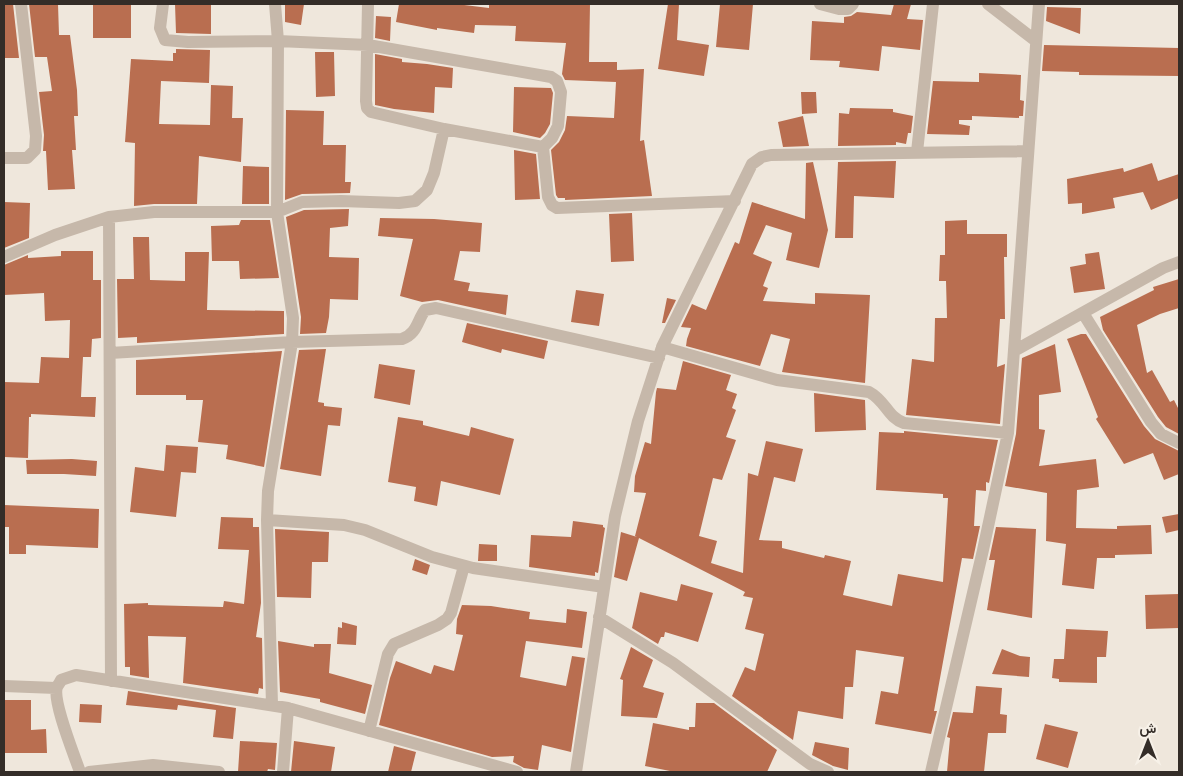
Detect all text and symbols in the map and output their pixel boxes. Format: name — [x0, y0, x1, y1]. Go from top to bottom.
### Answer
north arrow — [1123, 716, 1173, 766]
text: ش — [1140, 720, 1157, 737]

